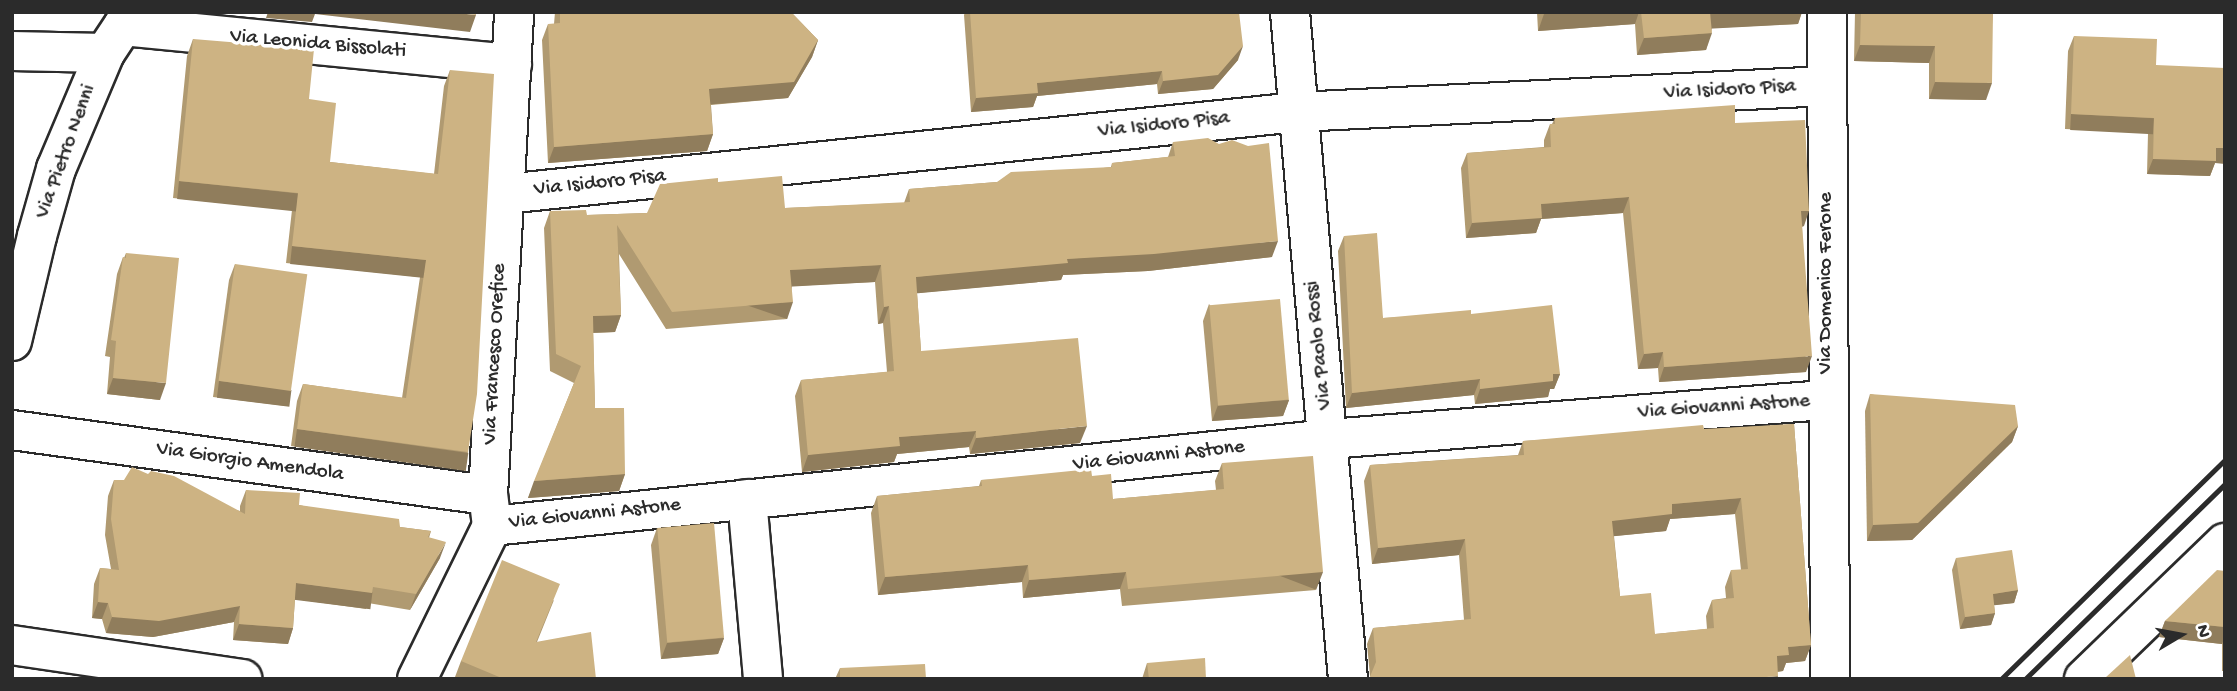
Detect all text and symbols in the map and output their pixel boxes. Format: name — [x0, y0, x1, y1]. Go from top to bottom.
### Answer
street label: Via Leonida Bissolati — [229, 25, 407, 65]
street label: Via Isidoro Pisa — [1663, 75, 1797, 107]
street label: Via Pietro Nenni — [31, 82, 103, 222]
street label: Via Isidoro Pisa — [1097, 107, 1231, 145]
street label: Via Isidoro Pisa — [533, 165, 667, 203]
street label: Via Domenico Ferone — [1814, 192, 1840, 374]
street label: Via Francesco Orefice — [479, 263, 513, 445]
street label: Via Paolo Rossi — [1301, 279, 1339, 411]
street label: Via Giovanni Astone — [1637, 389, 1811, 427]
street label: Via Giovanni Astone — [1072, 435, 1246, 479]
street label: Via Giorgio Amendola — [155, 437, 345, 489]
street label: Via Giovanni Astone — [508, 493, 682, 537]
north arrow — [2146, 600, 2216, 670]
text: N — [2190, 623, 2215, 639]

